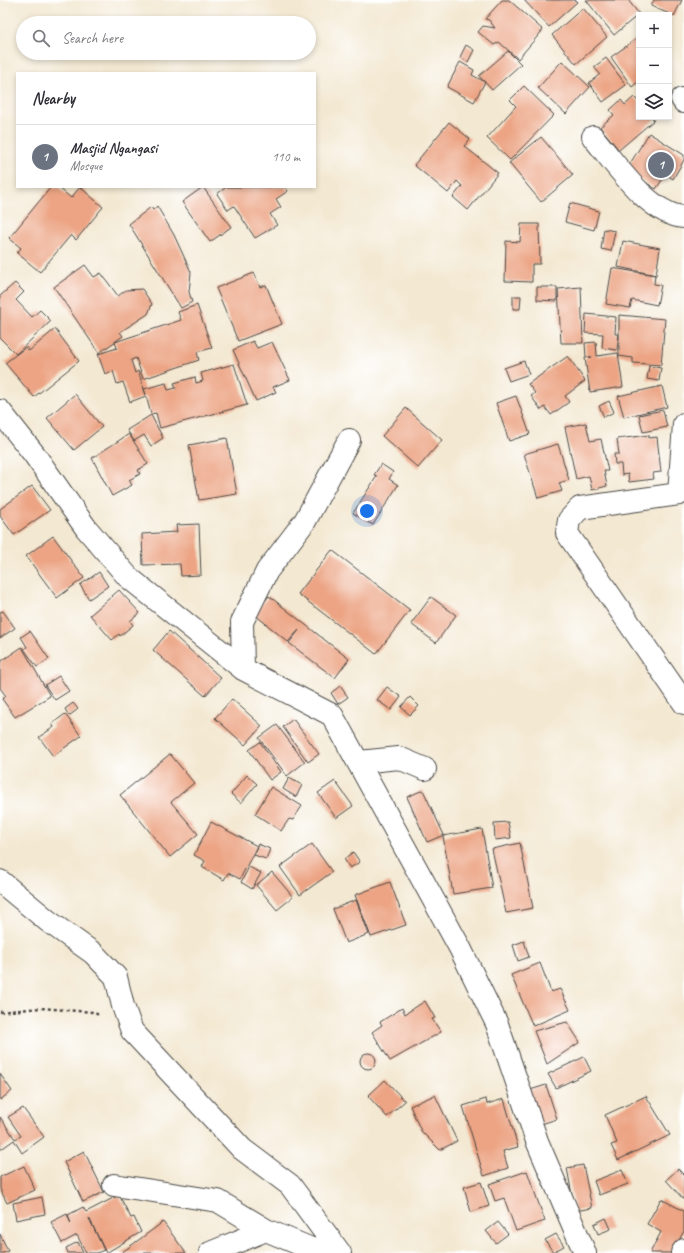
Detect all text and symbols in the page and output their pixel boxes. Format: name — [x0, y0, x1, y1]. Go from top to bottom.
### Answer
map controls — [636, 12, 672, 120]
button: + — [636, 12, 672, 48]
search box — [16, 16, 316, 60]
icon: search — [30, 27, 52, 49]
text: Search here — [62, 29, 123, 48]
button: − — [636, 48, 672, 84]
button: layers — [636, 84, 672, 120]
text: Nearby — [32, 88, 75, 109]
text: Masjid Ngangasi — [70, 139, 157, 158]
text: 1 — [42, 149, 48, 165]
text: 110 m — [272, 149, 300, 165]
pin: 1 — [648, 150, 674, 180]
text: Mosque — [70, 158, 102, 174]
your location — [357, 501, 377, 521]

